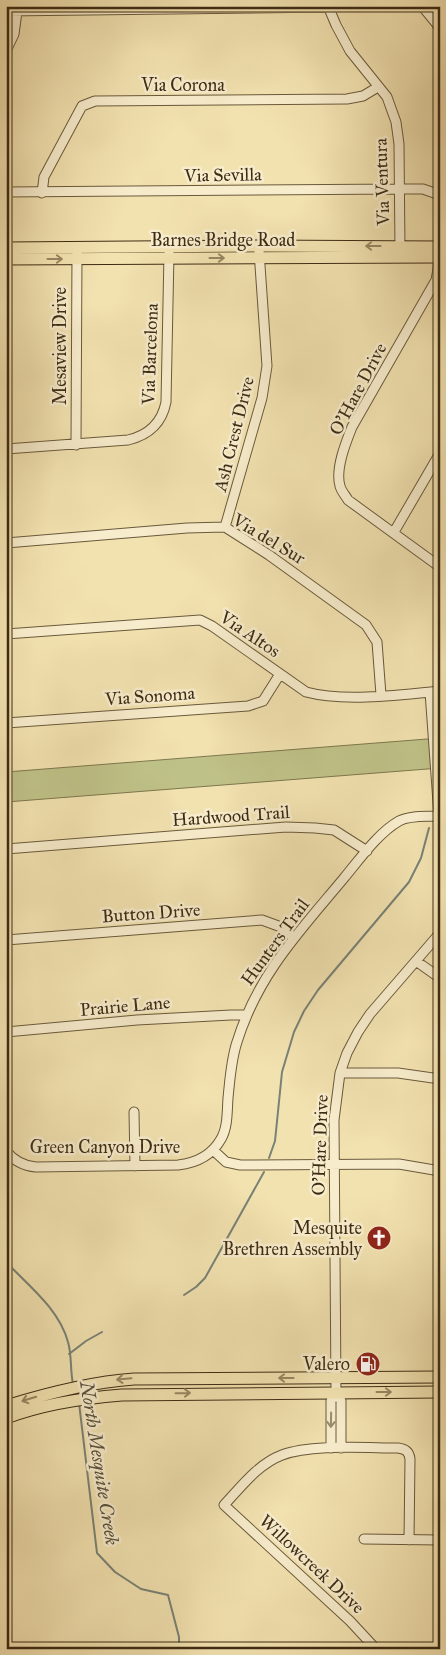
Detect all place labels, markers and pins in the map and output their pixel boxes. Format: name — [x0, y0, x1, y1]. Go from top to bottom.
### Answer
place label: Mesquite Brethren Assembly — [222, 1217, 363, 1260]
church icon: Mesquite Brethren Assembly — [366, 1225, 392, 1251]
fuel station icon: Valero — [355, 1351, 381, 1377]
place label: Valero — [302, 1353, 350, 1375]

